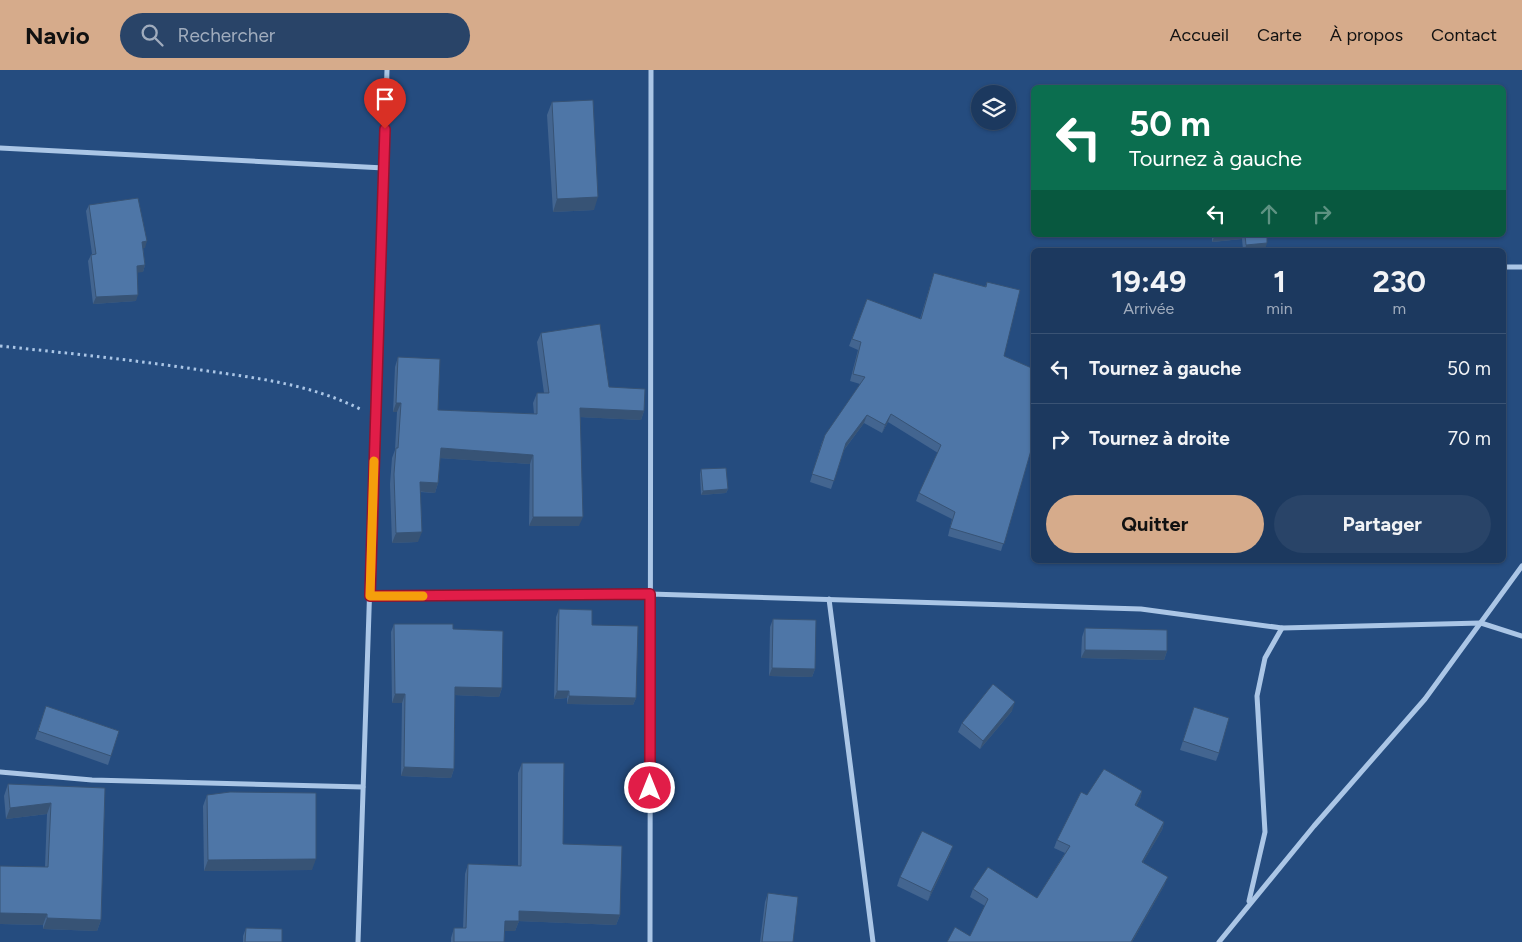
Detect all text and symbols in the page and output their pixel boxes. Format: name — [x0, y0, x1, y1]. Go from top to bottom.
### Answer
search box — [120, 13, 470, 58]
text: Navio — [25, 21, 90, 50]
icon: search — [138, 21, 166, 49]
text: Rechercher — [178, 24, 275, 47]
text: Accueil — [1169, 24, 1229, 46]
text: Carte — [1257, 24, 1302, 46]
text: À propos — [1330, 24, 1403, 46]
text: Contact — [1431, 24, 1497, 46]
pin — [364, 78, 406, 129]
icon: arrive — [371, 85, 399, 113]
map controls — [971, 85, 1016, 130]
button: layers — [971, 85, 1016, 130]
text: 50 m — [1129, 103, 1211, 145]
icon: left — [1046, 105, 1111, 170]
text: Tournez à gauche — [1129, 145, 1302, 172]
icon: left — [1202, 200, 1230, 228]
icon: ahead — [1255, 200, 1283, 228]
icon: right — [1308, 200, 1336, 228]
text: 19:49 — [1111, 263, 1186, 300]
text: 1 — [1273, 263, 1286, 300]
text: 230 — [1373, 263, 1426, 300]
text: Arrivée — [1123, 299, 1174, 318]
text: min — [1266, 299, 1293, 318]
text: m — [1393, 299, 1406, 318]
icon: left — [1046, 355, 1074, 383]
text: Tournez à gauche — [1089, 357, 1241, 380]
text: 50 m — [1447, 357, 1491, 380]
icon: right — [1046, 425, 1074, 453]
text: Tournez à droite — [1089, 427, 1230, 450]
text: 70 m — [1448, 427, 1491, 450]
button: Quitter — [1046, 495, 1264, 553]
button: Partager — [1274, 495, 1491, 553]
position arrow — [623, 761, 675, 813]

